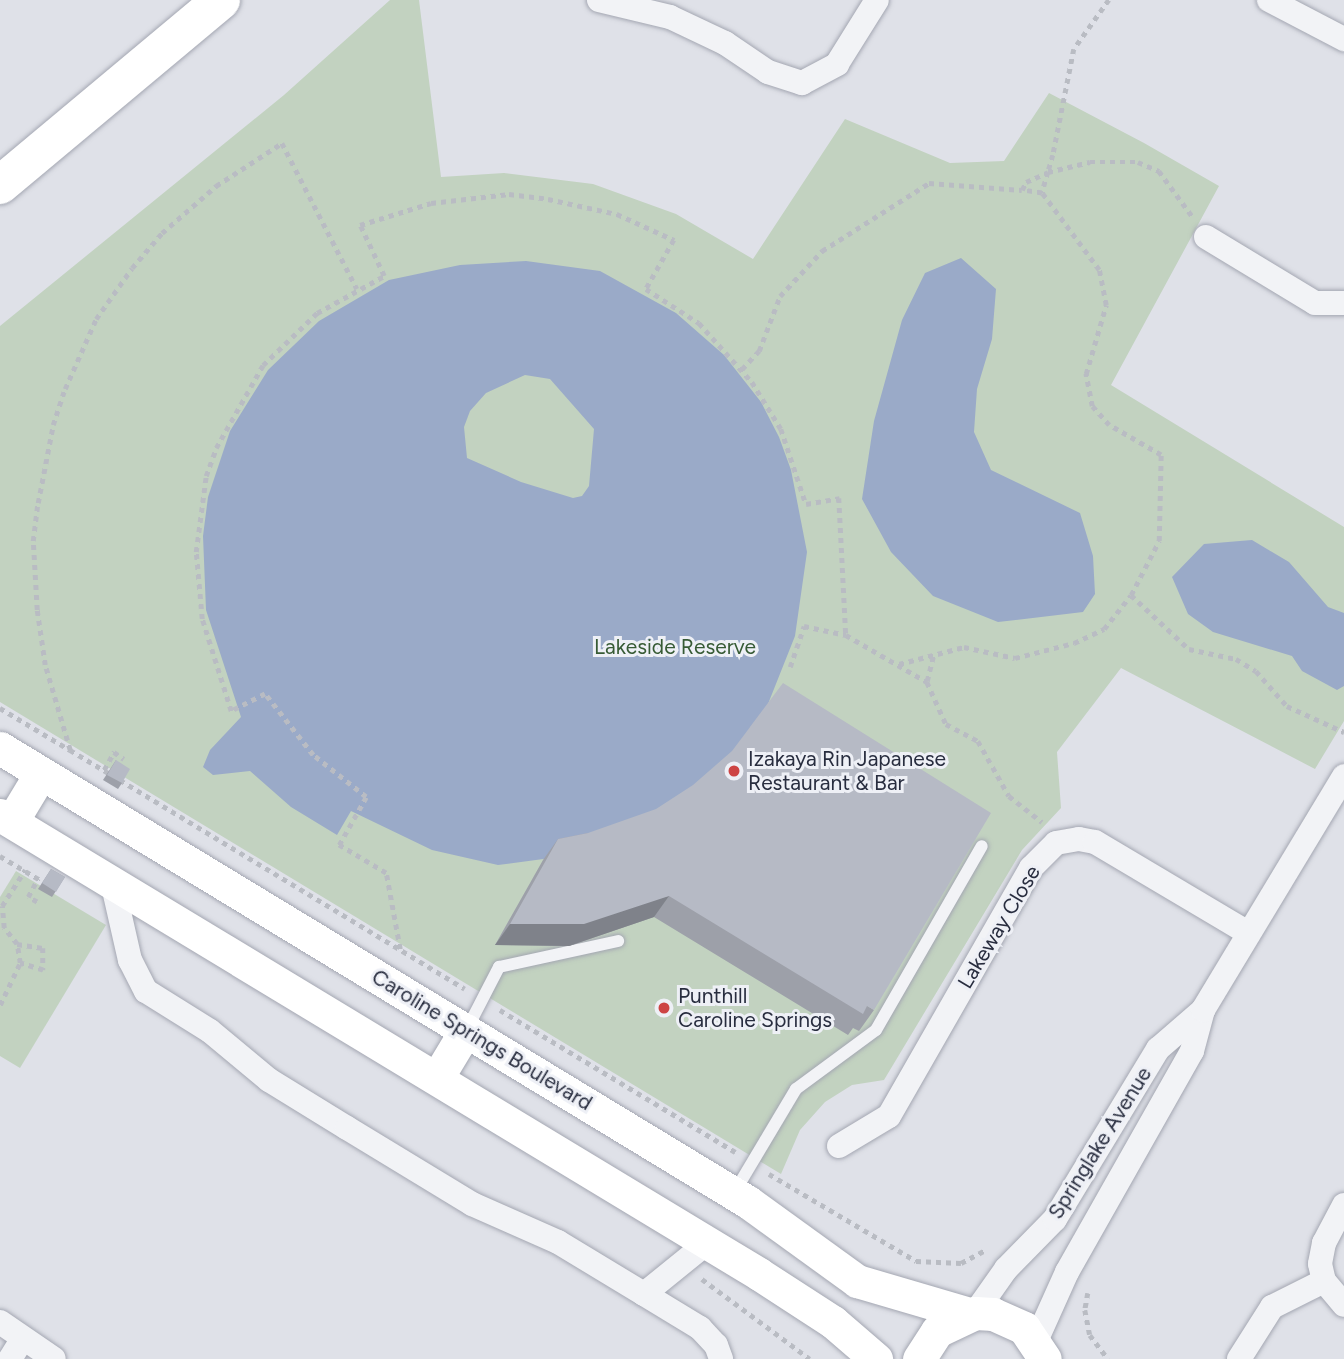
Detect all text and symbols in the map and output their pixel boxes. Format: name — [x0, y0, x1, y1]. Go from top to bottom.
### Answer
park label: Lakeside Reserve — [594, 634, 756, 660]
place label: Izakaya Rin Japanese Restaurant & Bar — [748, 746, 946, 796]
marker: Izakaya Rin Japanese Restaurant & Bar — [726, 763, 742, 779]
street label: Lakeway Close — [952, 861, 1046, 993]
street label: Caroline Springs Boulevard — [367, 964, 597, 1116]
place label: Punthill Caroline Springs — [678, 983, 832, 1033]
marker: Punthill Caroline Springs — [656, 1000, 672, 1016]
street label: Springlake Avenue — [1043, 1062, 1157, 1224]

